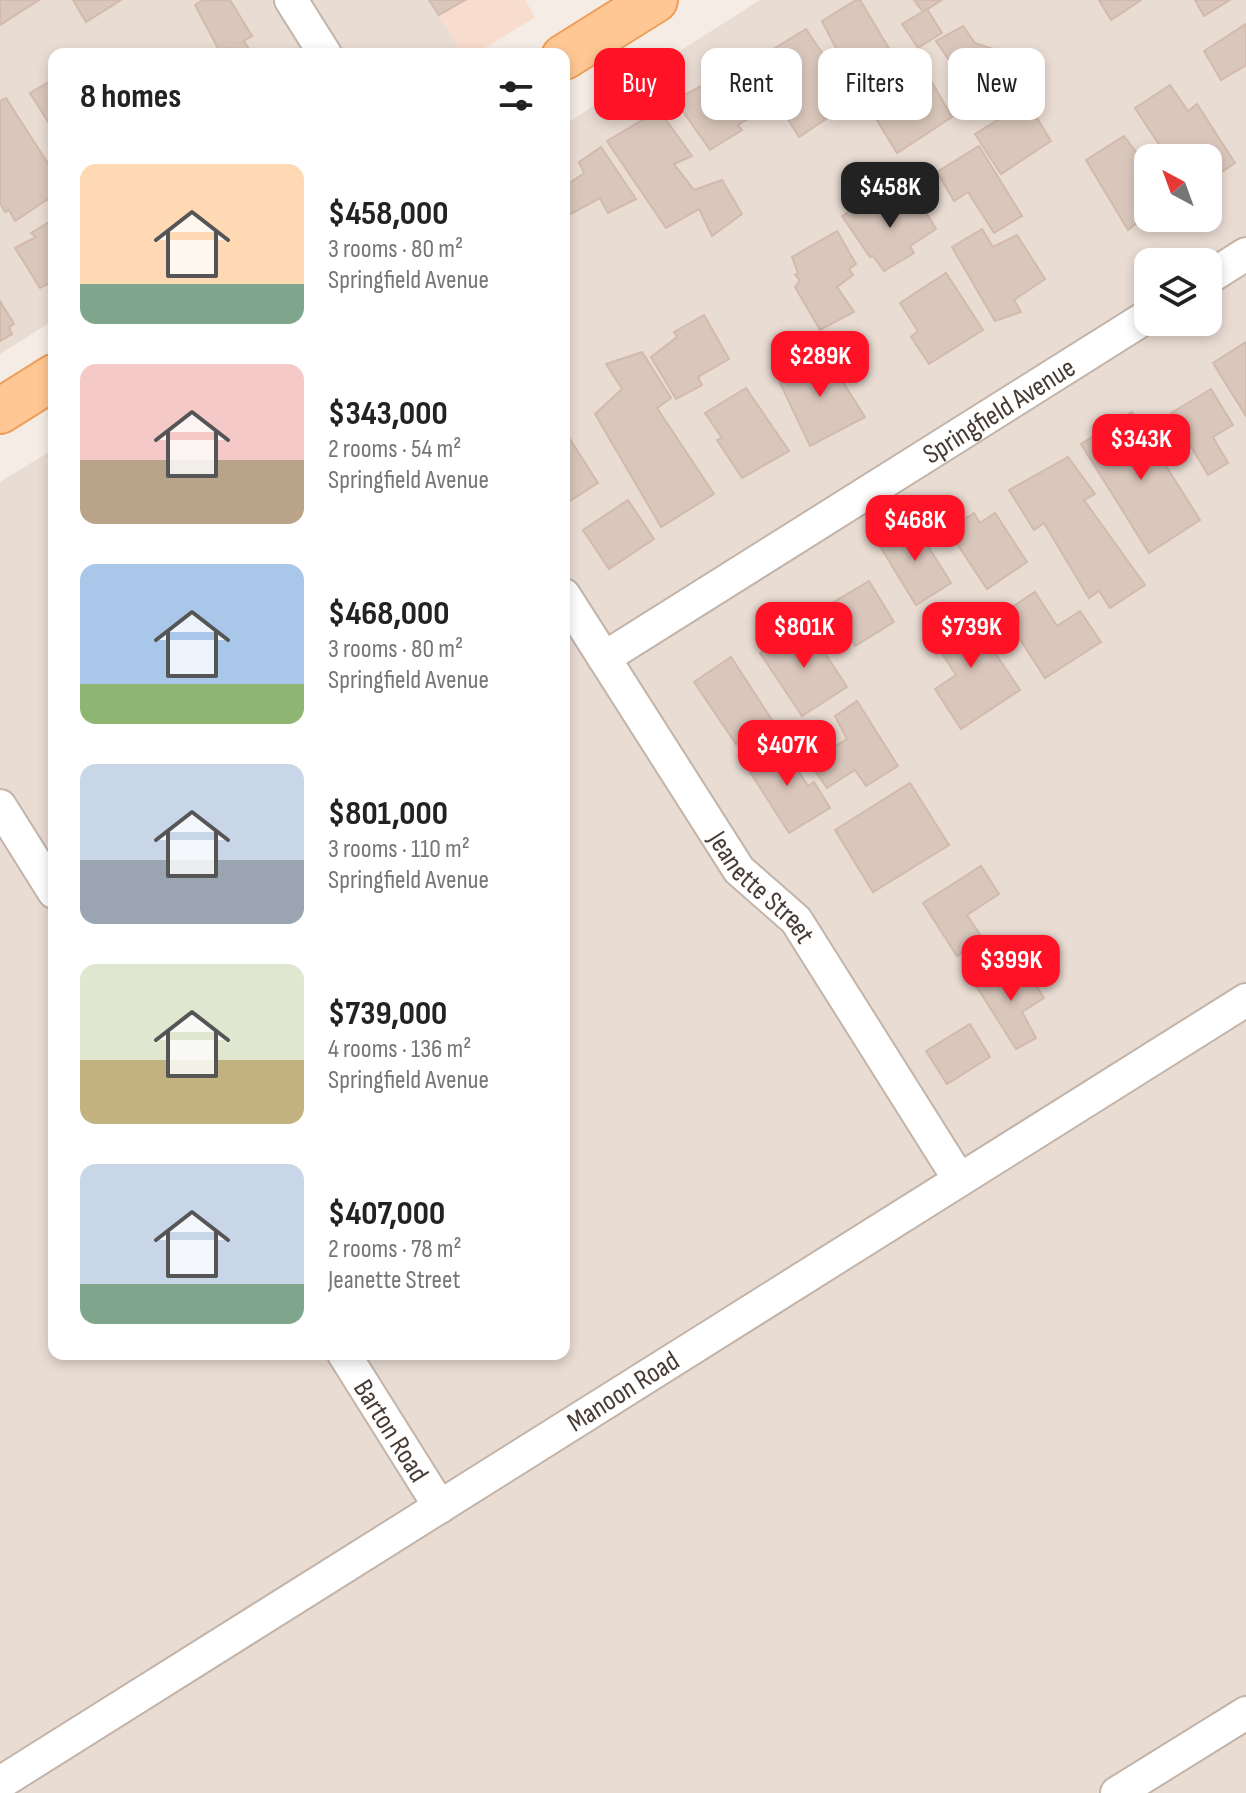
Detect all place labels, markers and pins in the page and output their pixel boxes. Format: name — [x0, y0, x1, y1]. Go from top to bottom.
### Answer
pin: $458K — [834, 162, 946, 230]
pin: $289K — [764, 331, 876, 399]
pin: $343K — [1085, 414, 1197, 482]
pin: $468K — [859, 495, 971, 563]
pin: $801K — [748, 602, 860, 670]
pin: $739K — [915, 602, 1027, 670]
pin: $407K — [731, 720, 843, 788]
pin: $399K — [955, 935, 1067, 1003]

